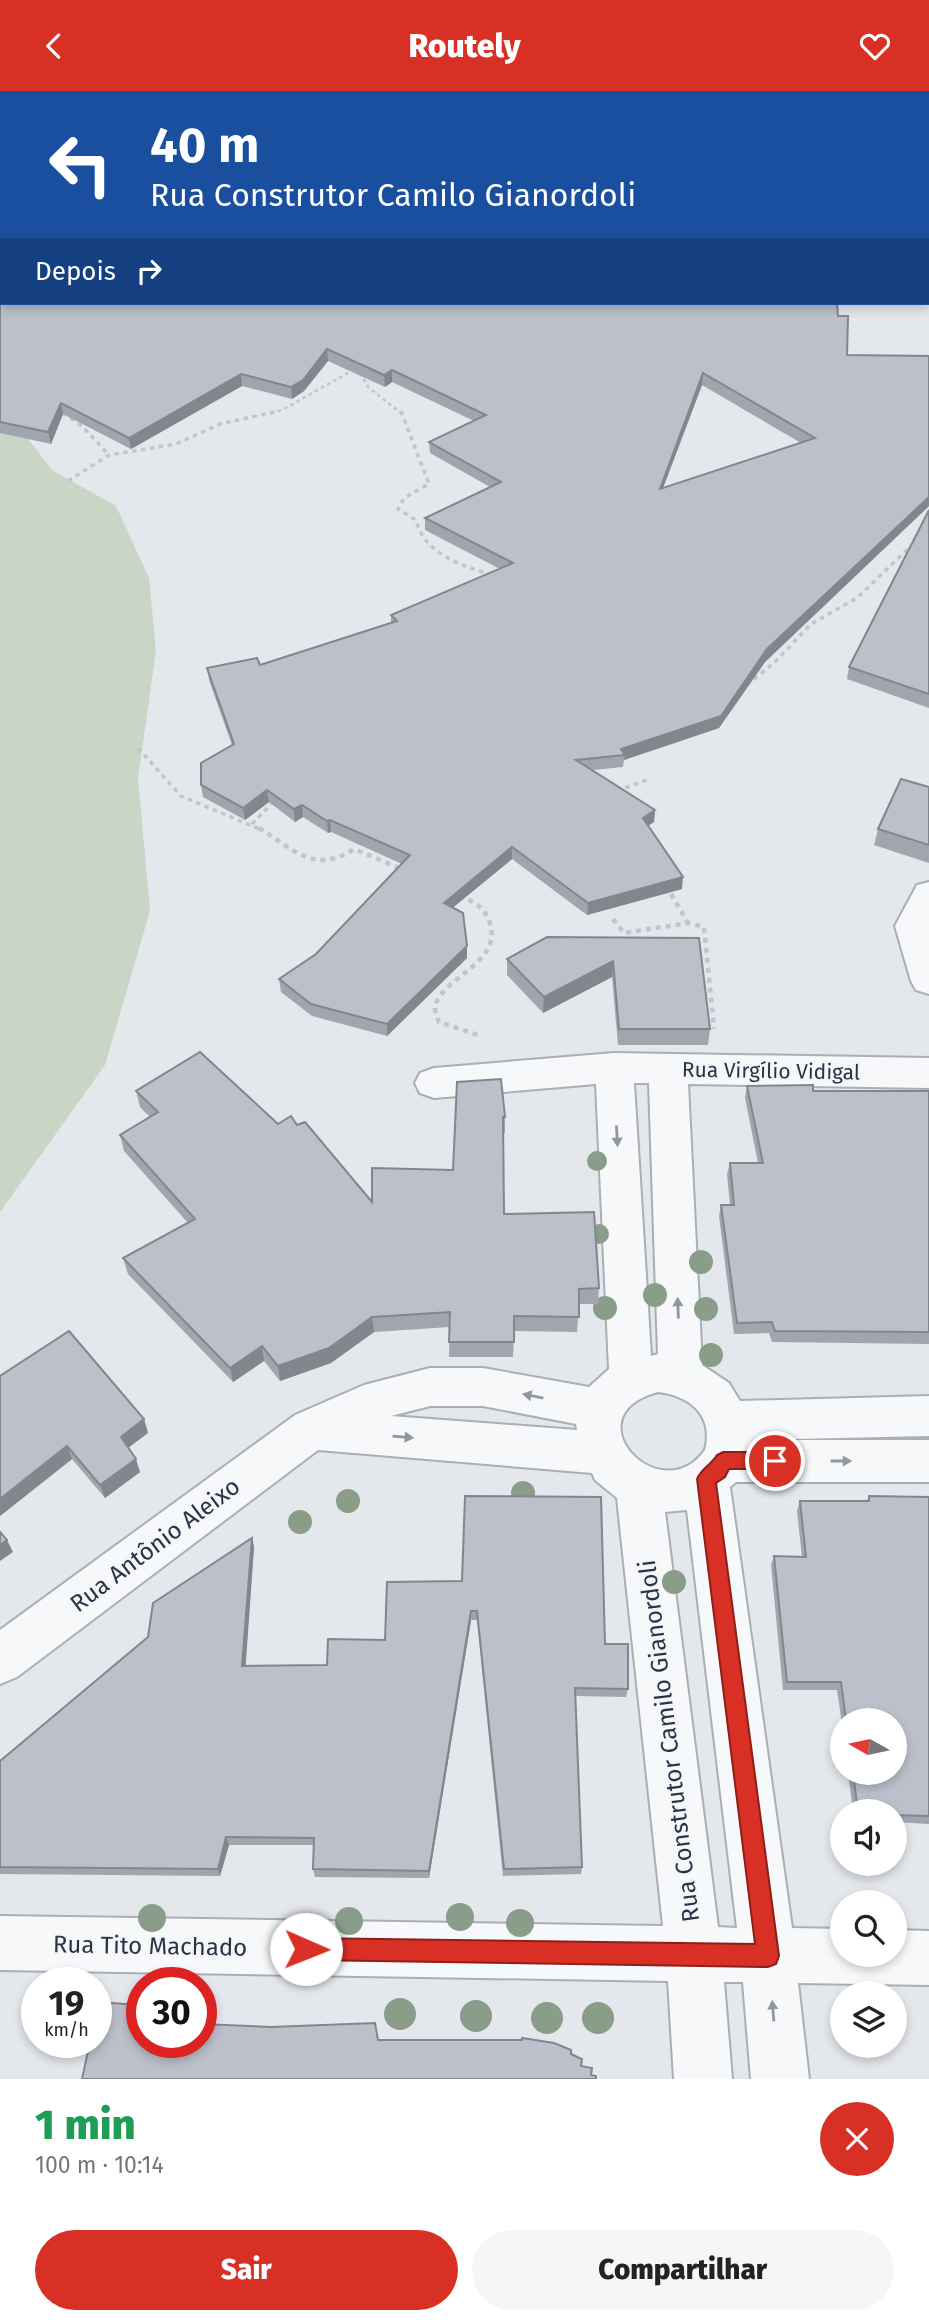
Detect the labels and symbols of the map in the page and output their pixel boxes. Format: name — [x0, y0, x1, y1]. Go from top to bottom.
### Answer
street label: Rua Virgílio Vidigal — [682, 1056, 860, 1086]
one-way arrow — [612, 1125, 623, 1147]
one-way arrow — [672, 1296, 683, 1318]
one-way arrow — [522, 1391, 544, 1402]
pin — [745, 1431, 805, 1491]
one-way arrow — [392, 1432, 414, 1443]
one-way arrow — [830, 1455, 852, 1467]
street label: Rua Antônio Aleixo — [65, 1472, 245, 1618]
street label: Rua Construtor Camilo Gianordoli — [633, 1558, 705, 1924]
north arrow — [830, 1708, 906, 1785]
position arrow — [269, 1912, 343, 1986]
street label: Rua Tito Machado — [53, 1930, 247, 1962]
speed limit sign: 30 — [126, 1967, 217, 2058]
one-way arrow — [768, 2000, 779, 2022]

